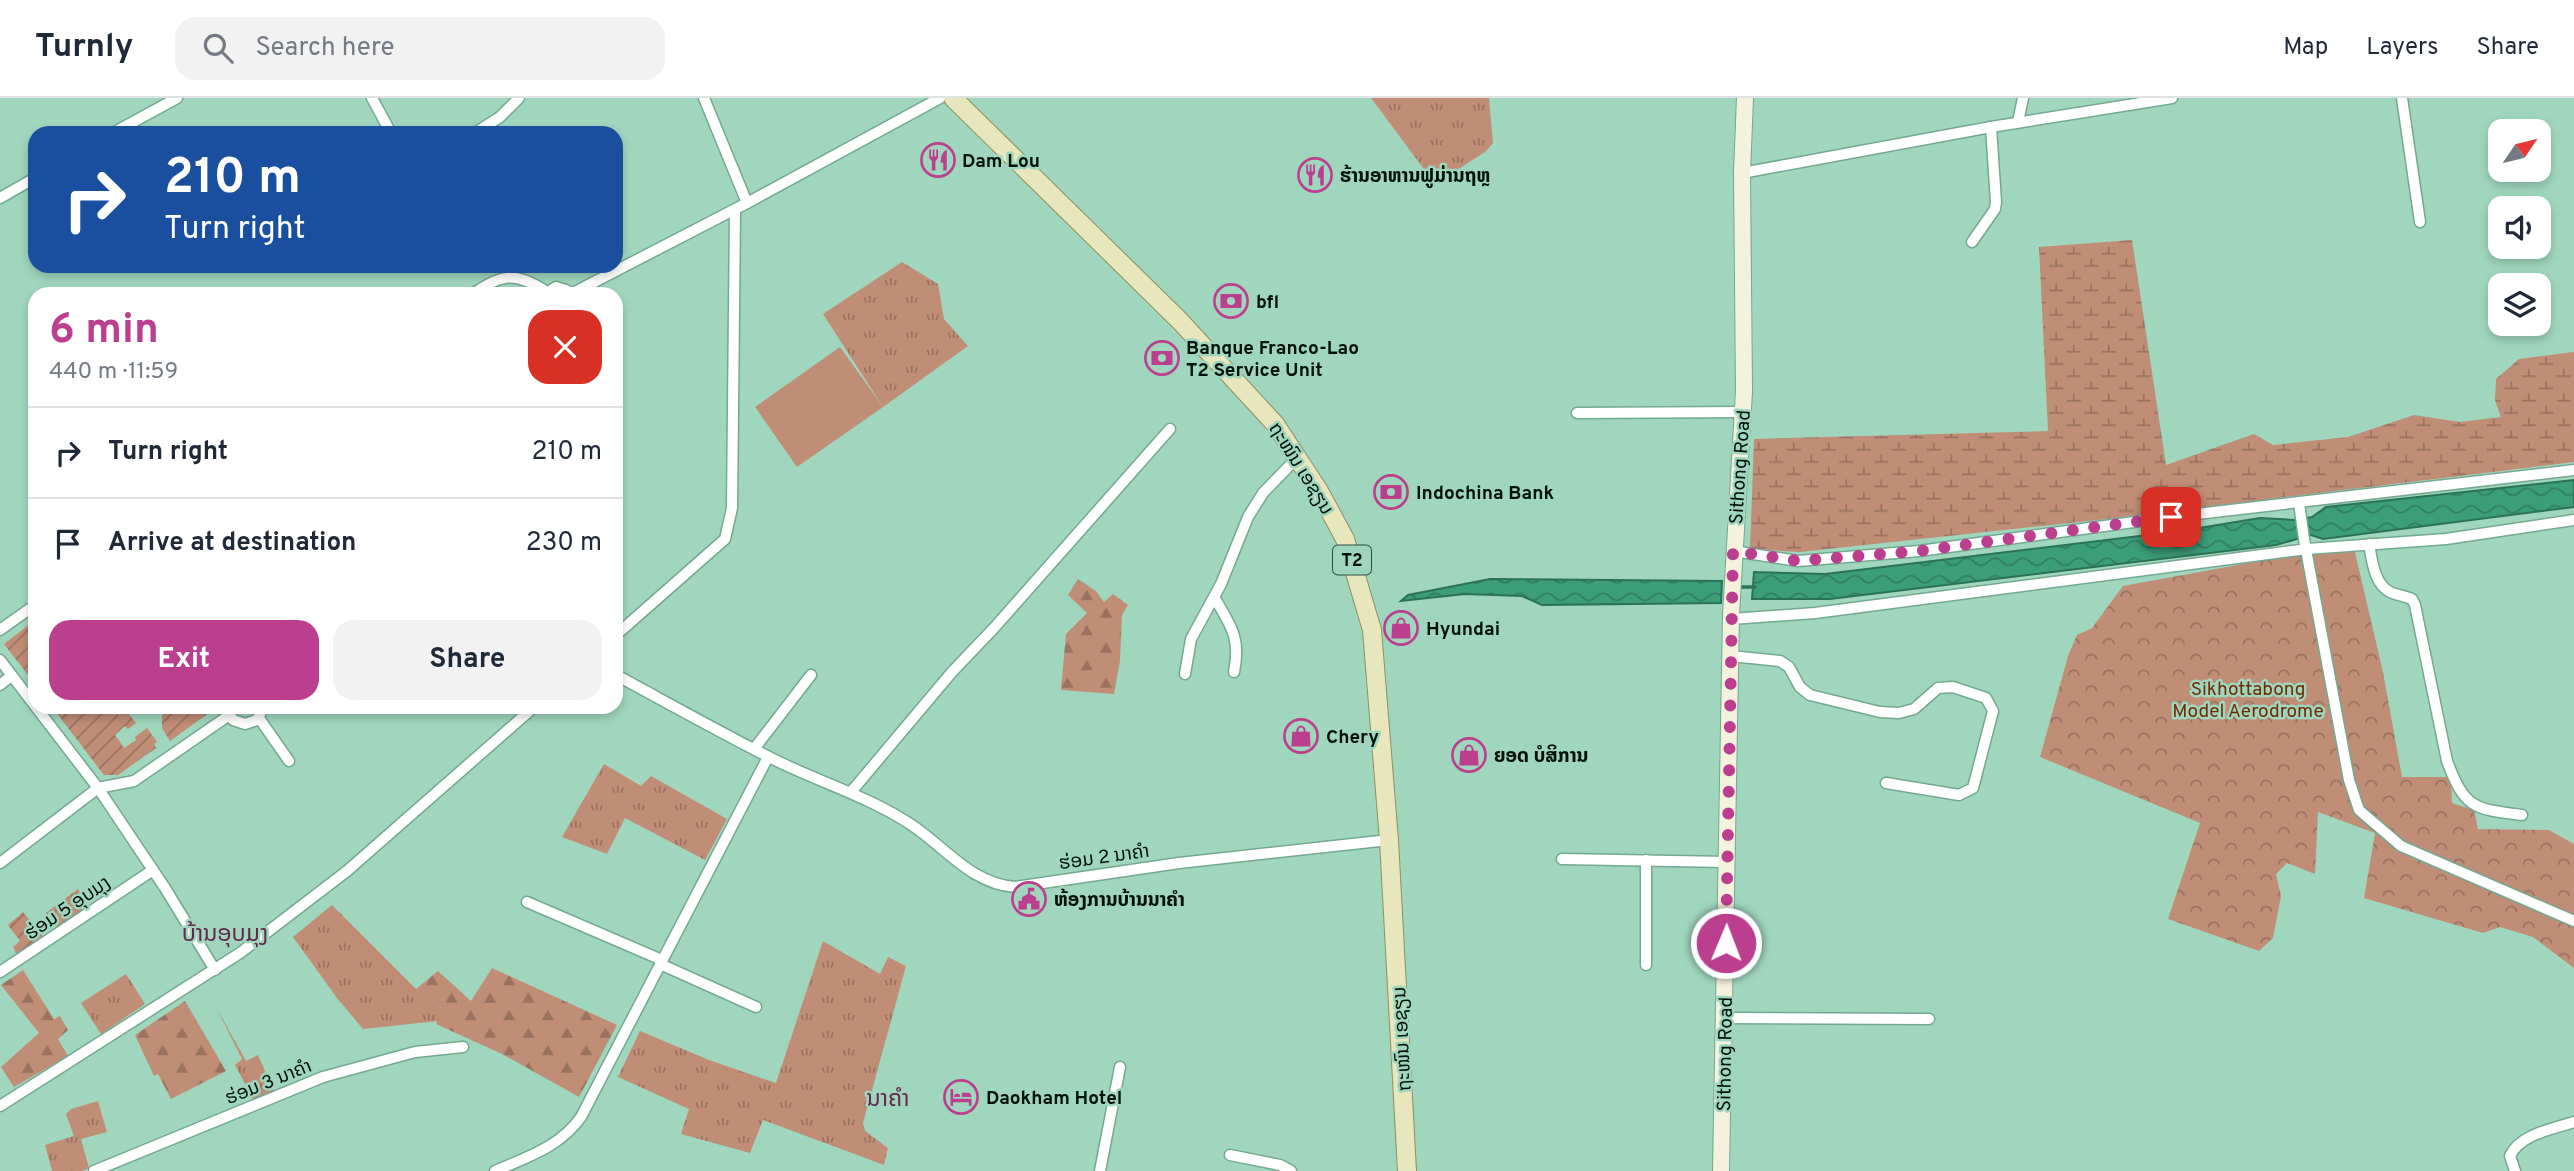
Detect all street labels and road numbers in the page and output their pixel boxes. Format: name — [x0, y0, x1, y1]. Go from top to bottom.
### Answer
street label: Sithong Road — [1725, 409, 1757, 525]
street label: ຖະໜົນ ເອຊຽນ — [1262, 418, 1338, 520]
road number: T2 — [1333, 546, 1371, 574]
street label: ຮ່ອມ 2 ນາຄຳ — [1057, 840, 1151, 876]
street label: ຮ່ອມ 5 ອຸບມຸງ — [21, 871, 115, 946]
street label: ຖະໜົນ ເອຊຽນ — [1388, 986, 1418, 1092]
street label: Sithong Road — [1713, 997, 1739, 1112]
street label: ຮ່ອມ 3 ນາຄຳ — [222, 1055, 316, 1111]

